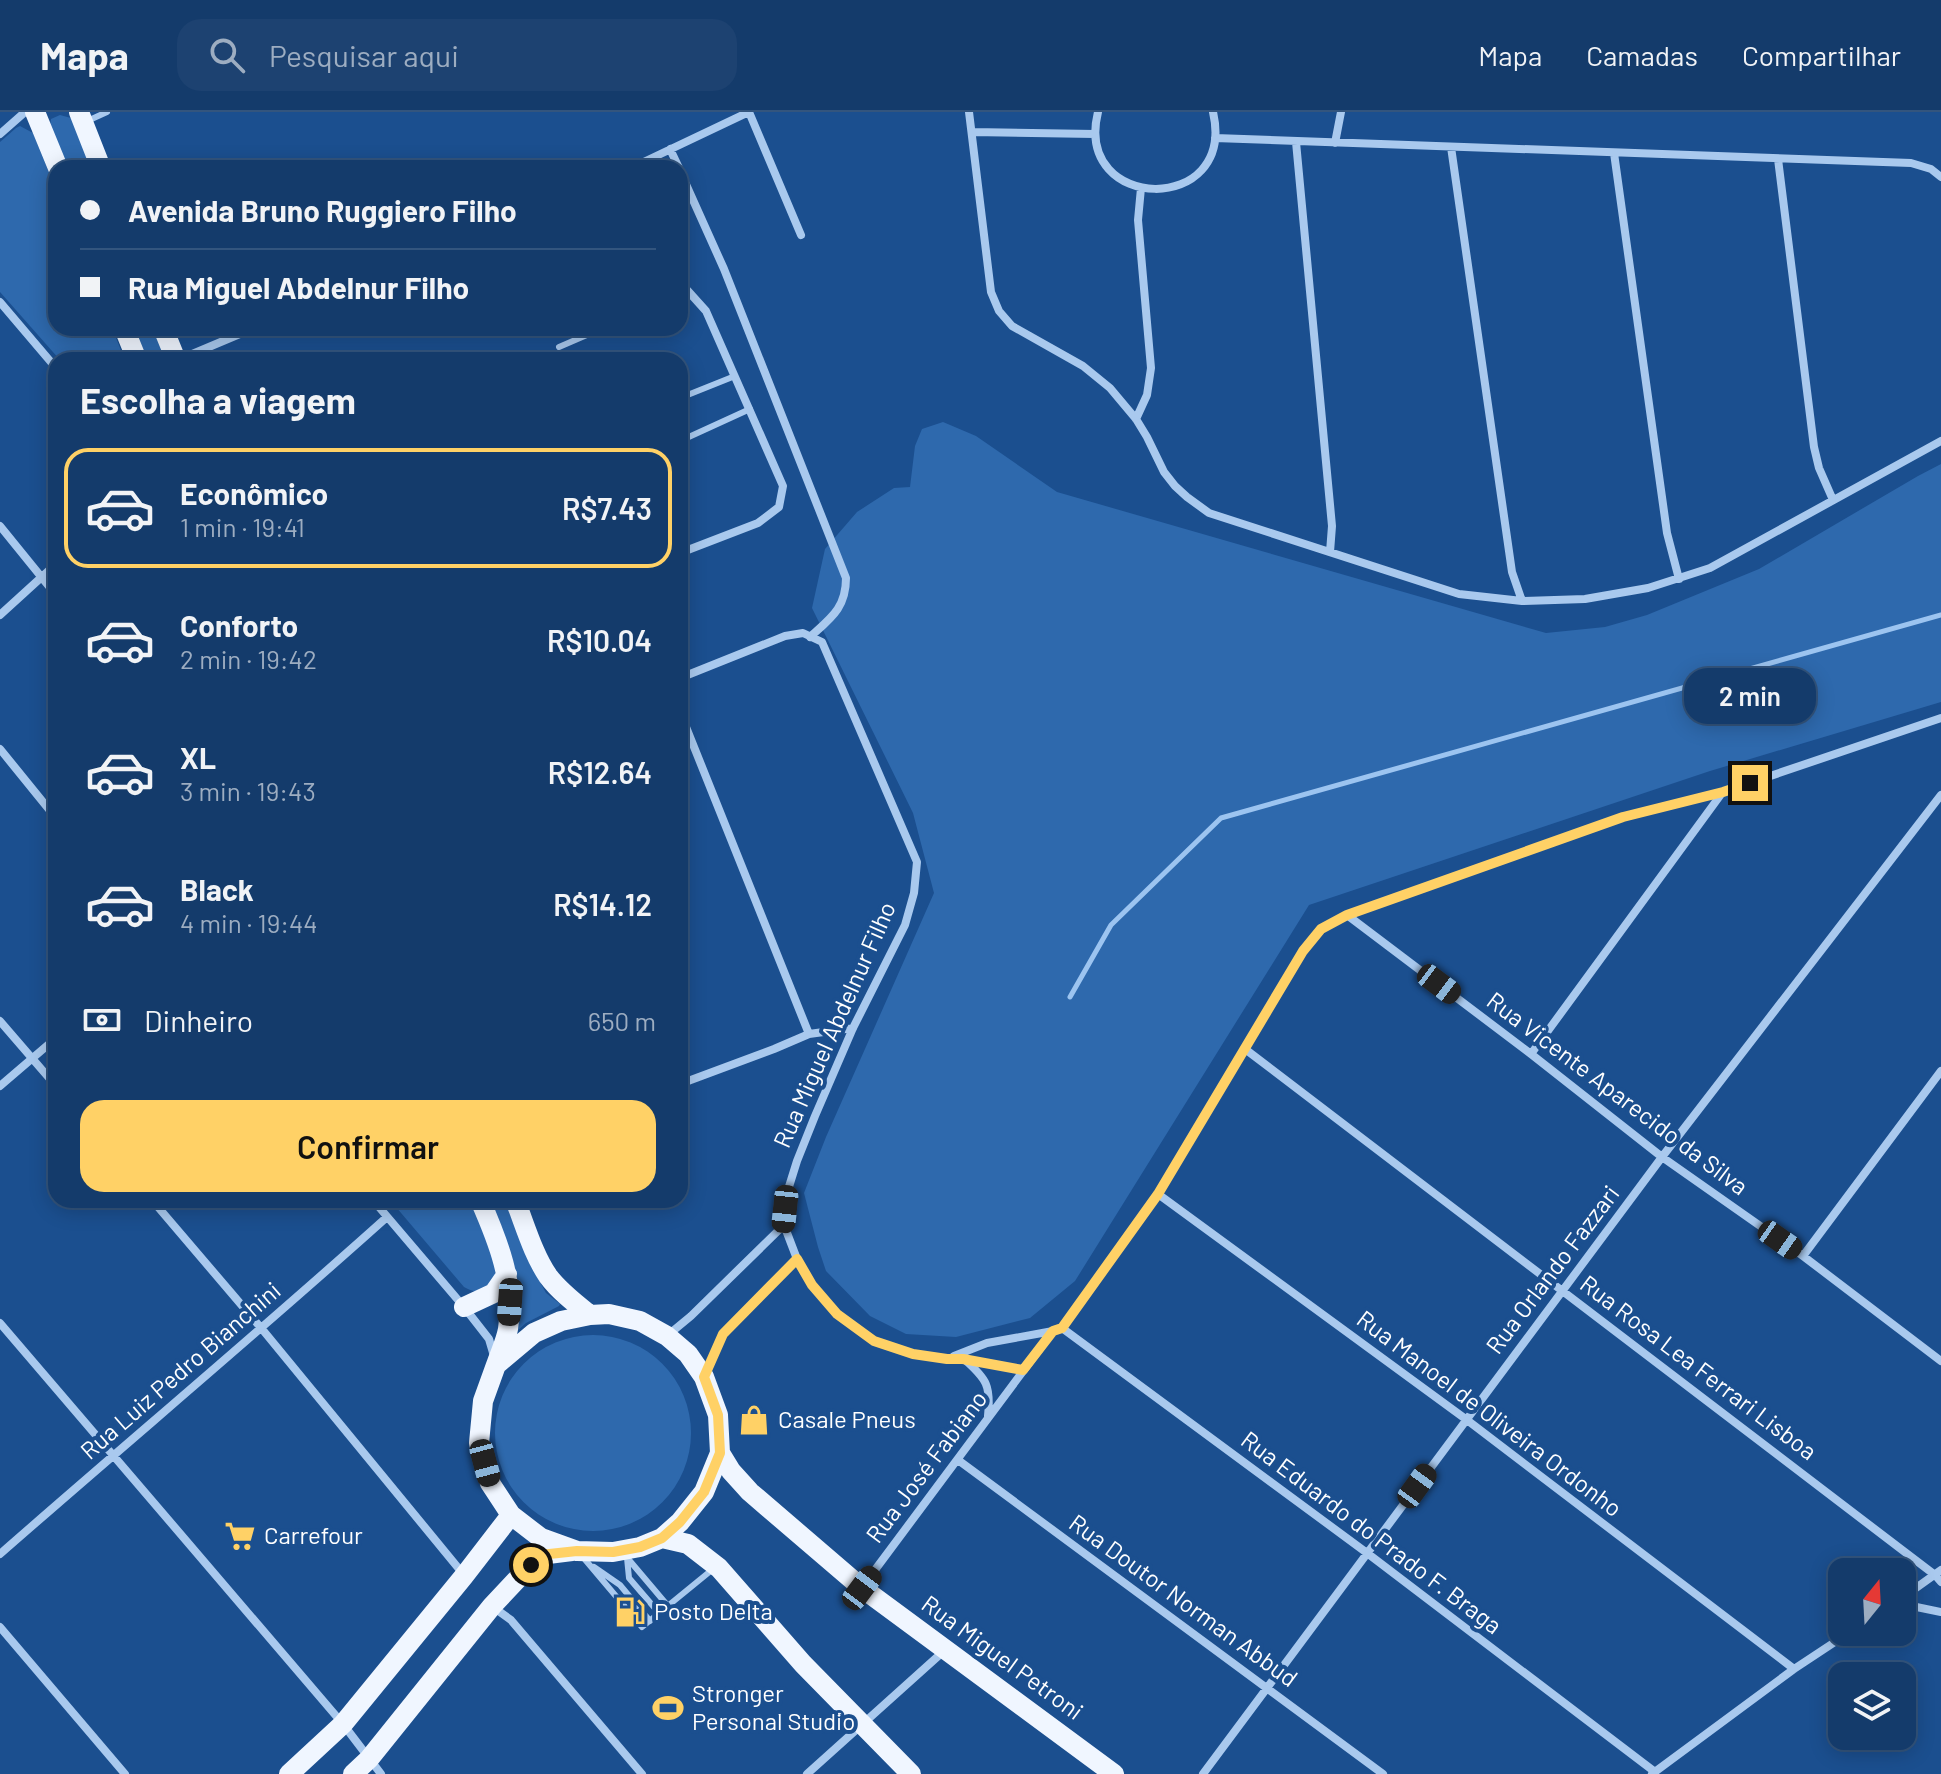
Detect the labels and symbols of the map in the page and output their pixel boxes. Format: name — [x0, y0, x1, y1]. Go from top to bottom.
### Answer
callout: 2 min — [1684, 667, 1816, 723]
route end — [1732, 765, 1768, 801]
street label: Rua Miguel Abdelnur Filho — [766, 897, 901, 1152]
car — [1413, 960, 1465, 1008]
street label: Rua Vicente Aparecido da Silva — [1482, 985, 1754, 1200]
street label: Rua Orlando Fazzari — [1479, 1179, 1625, 1359]
car — [771, 1184, 799, 1234]
car — [1753, 1216, 1807, 1264]
street label: Rua Rosa Lea Ferrari Lisboa — [1575, 1268, 1823, 1465]
street label: Rua Luiz Pedro Bianchini — [74, 1275, 286, 1465]
car — [496, 1277, 524, 1327]
street label: Rua Manoel de Oliveira Ordonho — [1352, 1304, 1628, 1522]
street label: Rua José Fabiano — [859, 1384, 992, 1548]
shop icon: Casale Pneus — [737, 1403, 771, 1437]
place label: Casale Pneus — [778, 1404, 916, 1433]
street label: Rua Eduardo do Prado F. Braga — [1236, 1424, 1508, 1639]
car — [467, 1437, 503, 1489]
car — [1393, 1460, 1441, 1512]
street label: Rua Doutor Norman Abbud — [1064, 1507, 1304, 1692]
supermarket icon: Carrefour — [223, 1519, 257, 1553]
place label: Carrefour — [264, 1520, 363, 1549]
route start — [513, 1547, 549, 1583]
north arrow — [1828, 1558, 1916, 1646]
car — [838, 1562, 886, 1614]
street label: Rua Miguel Petroni — [916, 1588, 1089, 1725]
fuel station icon: Posto Delta — [613, 1595, 647, 1629]
place label: Posto Delta — [654, 1596, 773, 1625]
place label: Stronger Personal Studio — [692, 1678, 855, 1735]
sports icon: Stronger Personal Studio — [651, 1691, 685, 1725]

